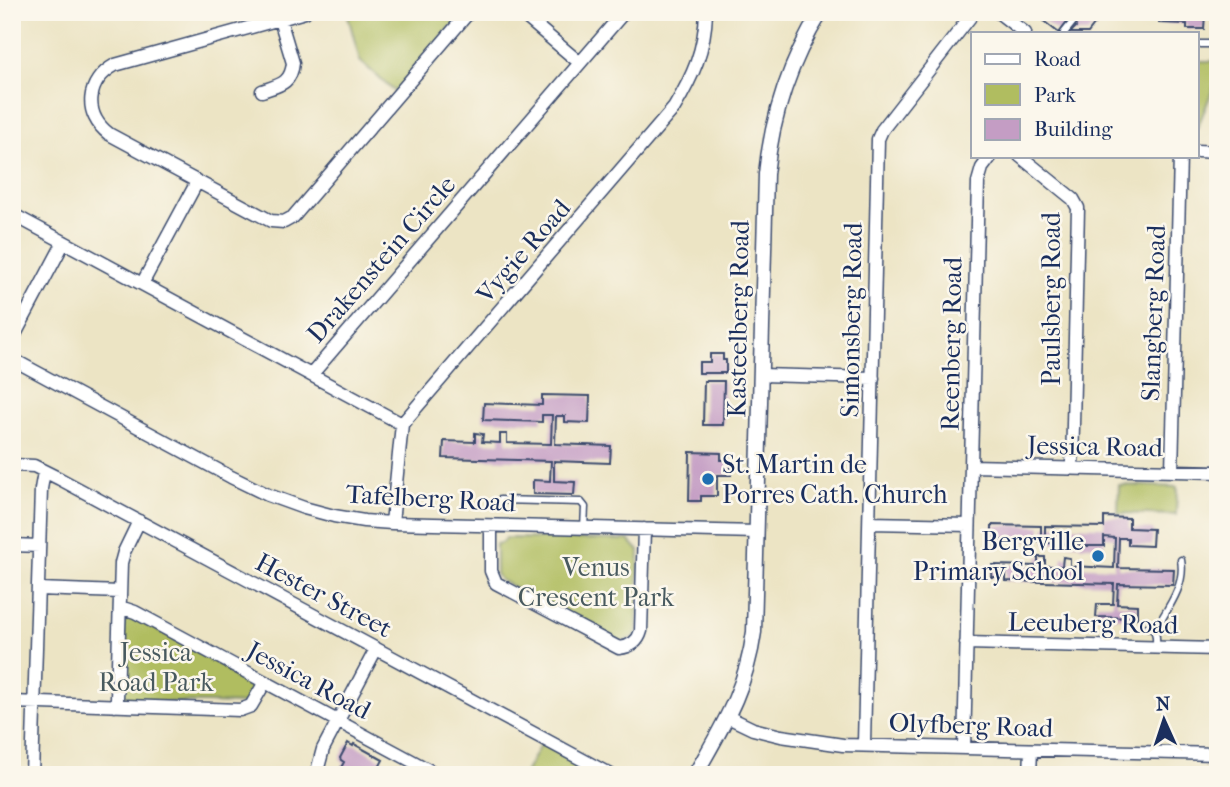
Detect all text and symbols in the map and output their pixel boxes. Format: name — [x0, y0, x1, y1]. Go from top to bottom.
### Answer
legend — [971, 32, 1198, 158]
text: Road — [1034, 47, 1081, 71]
text: Park — [1034, 83, 1076, 107]
text: Building — [1034, 117, 1113, 141]
street label: Drakenstein Circle — [300, 169, 462, 349]
street label: Vygie Road — [469, 192, 578, 310]
street label: Paulsberg Road — [1036, 211, 1067, 386]
street label: Kasteelberg Road — [721, 219, 756, 418]
street label: Simonsberg Road — [834, 221, 869, 418]
street label: Slangberg Road — [1135, 223, 1172, 402]
street label: Reenberg Road — [934, 256, 969, 431]
street label: Jessica Road — [1025, 430, 1164, 463]
place label: St. Martin de Porres Cath. Church — [722, 449, 948, 510]
marker: St. Martin de Porres Cath. Church — [700, 471, 716, 487]
street label: Tafelberg Road — [345, 479, 518, 518]
place label: Bergville Primary School — [913, 526, 1084, 587]
street label: Hester Street — [250, 547, 398, 645]
marker: Bergville Primary School — [1090, 548, 1106, 564]
park label: Venus Crescent Park — [518, 552, 675, 613]
street label: Leeuberg Road — [1007, 607, 1180, 641]
street label: Jessica Road — [240, 634, 377, 726]
park label: Jessica Road Park — [98, 637, 214, 698]
north arrow — [1128, 686, 1198, 756]
text: N — [1155, 693, 1172, 715]
street label: Olyfberg Road — [888, 707, 1055, 744]

